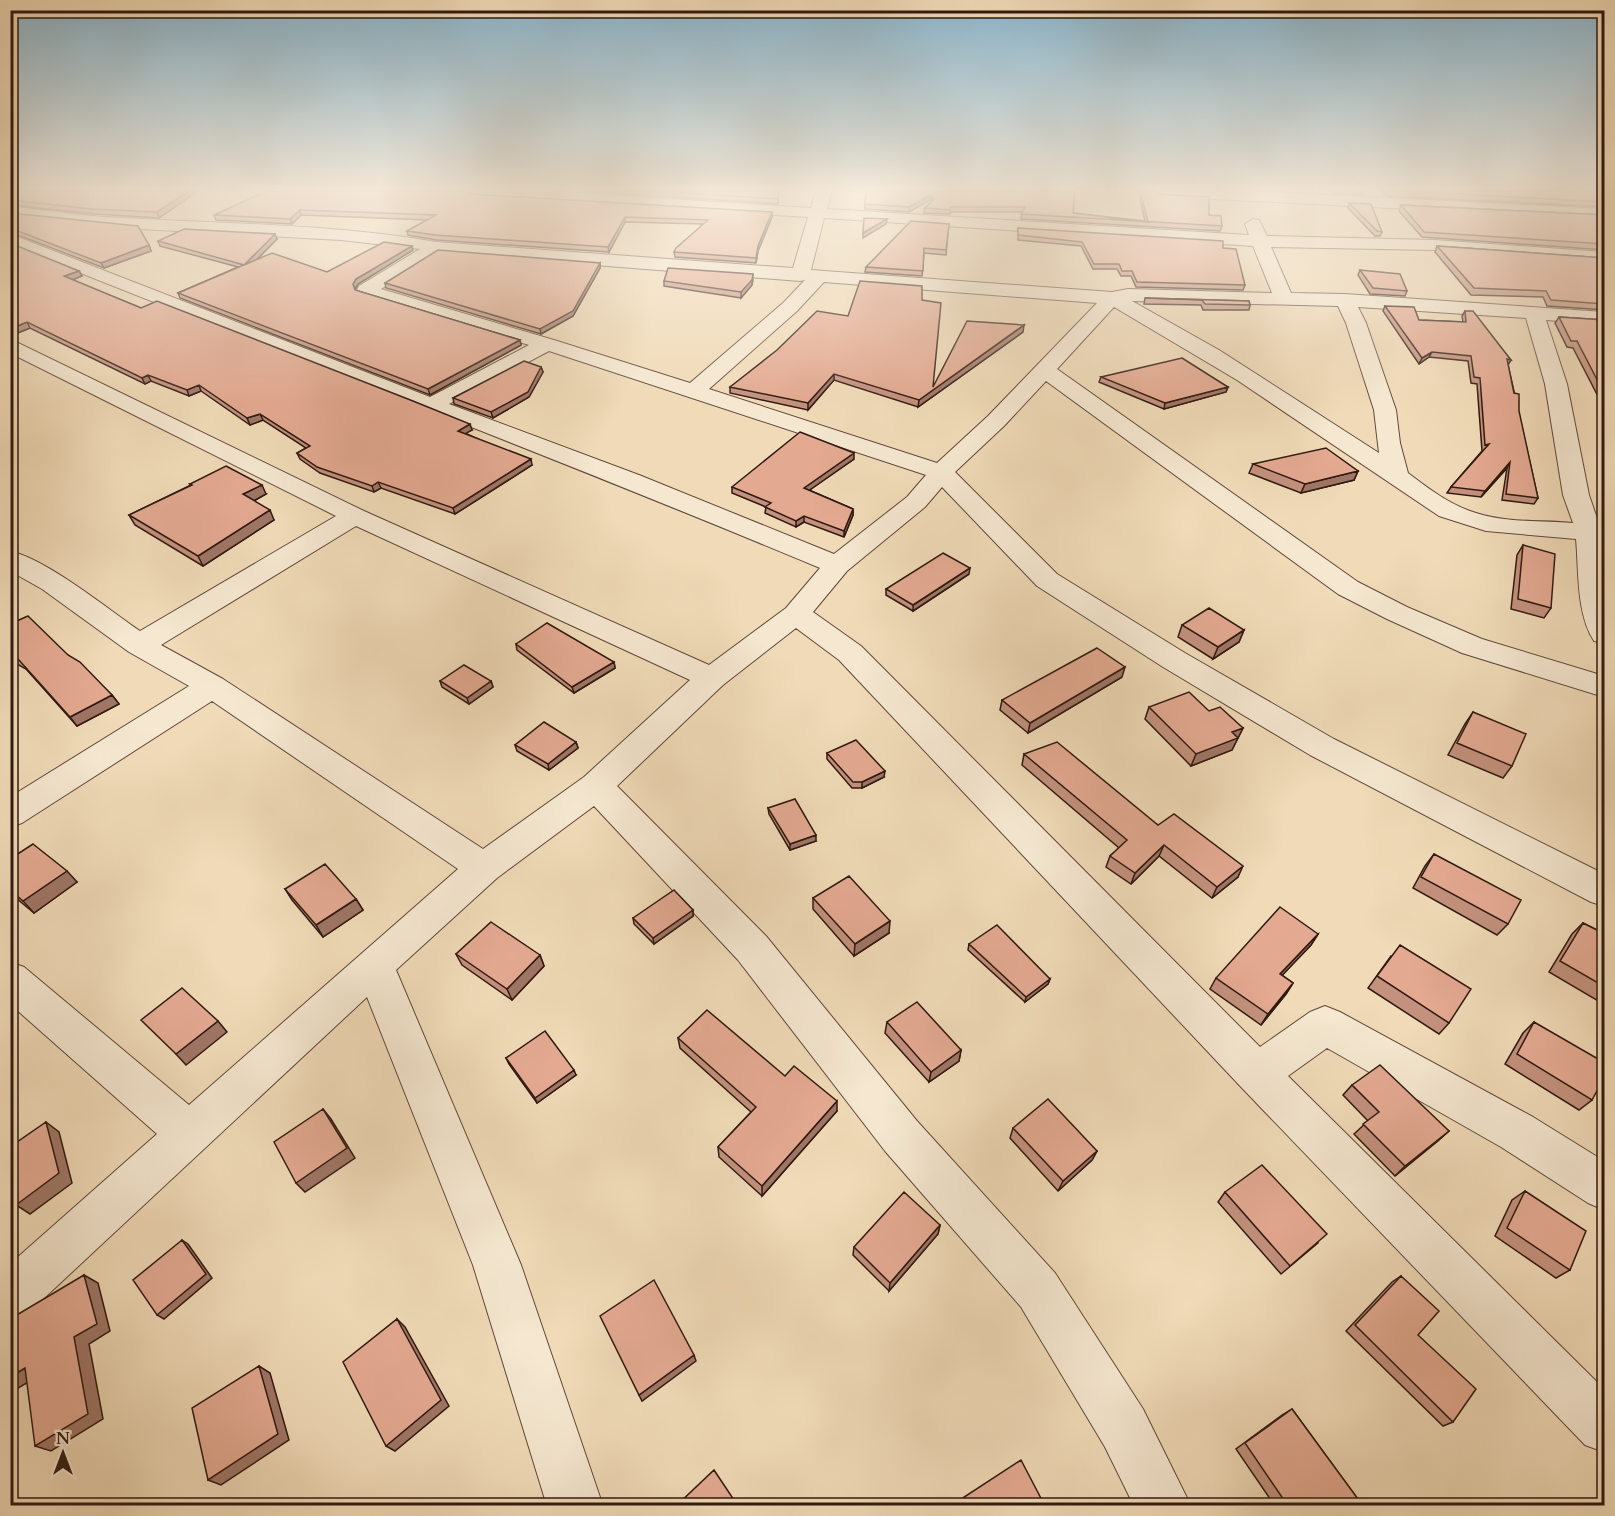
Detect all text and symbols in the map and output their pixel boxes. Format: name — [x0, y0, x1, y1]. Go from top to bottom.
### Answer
north arrow — [33, 1423, 93, 1483]
text: N — [56, 1428, 70, 1450]

